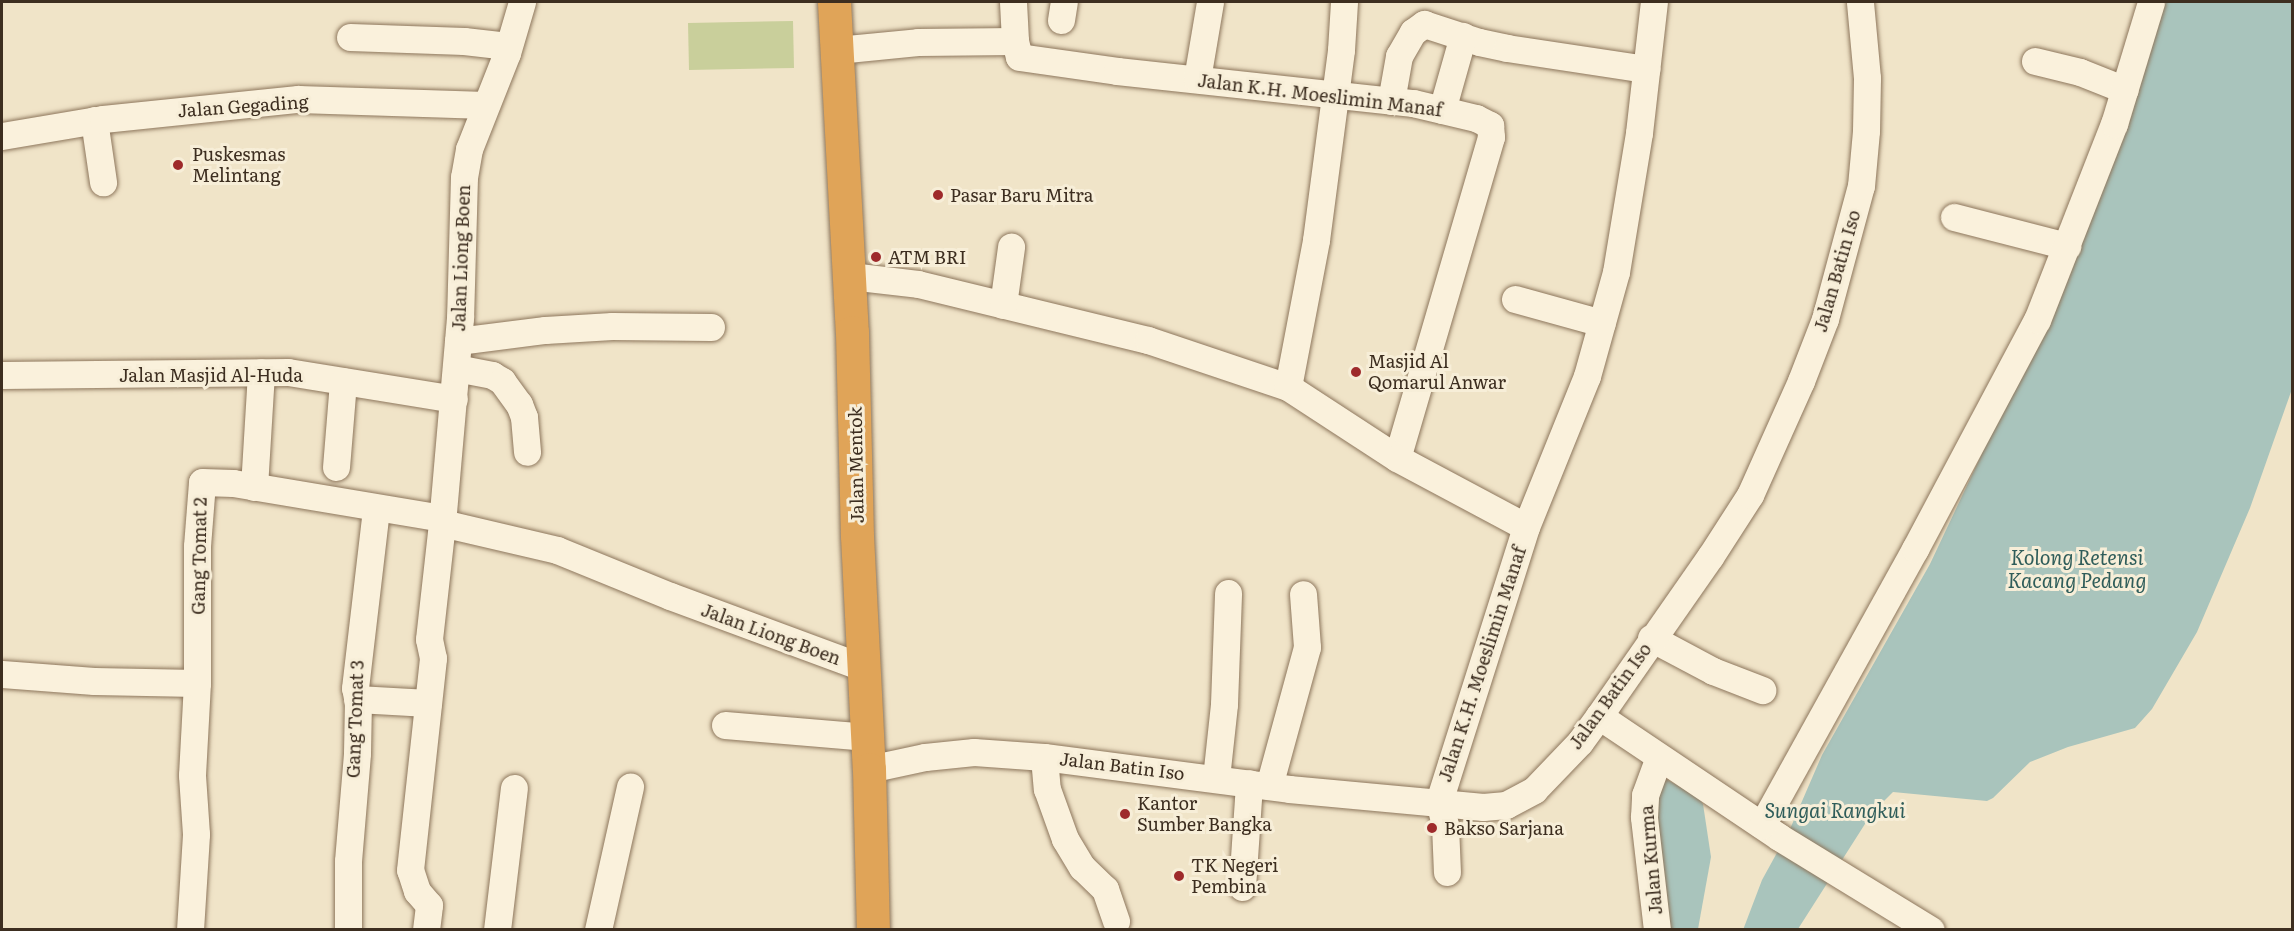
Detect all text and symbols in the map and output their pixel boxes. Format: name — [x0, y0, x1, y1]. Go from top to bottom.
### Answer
street label: Jalan K.H. Moeslimin Manaf — [1196, 69, 1444, 121]
street label: Jalan Gegading — [177, 91, 309, 121]
place label: Puskesmas Melintang — [192, 144, 285, 186]
marker: Puskesmas Melintang — [169, 156, 187, 174]
street label: Jalan Liong Boen — [448, 184, 474, 332]
place label: Pasar Baru Mitra — [950, 184, 1094, 206]
marker: Pasar Baru Mitra — [931, 188, 945, 202]
street label: Jalan Batin Iso — [1809, 207, 1865, 335]
place label: ATM BRI — [888, 246, 966, 268]
marker: ATM BRI — [869, 250, 883, 264]
place label: Masjid Al Qomarul Anwar — [1368, 351, 1506, 394]
street label: Jalan Masjid Al-Huda — [119, 364, 303, 386]
marker: Masjid Al Qomarul Anwar — [1349, 365, 1363, 379]
street label: Jalan Mentok — [844, 406, 868, 524]
street label: Gang Tomat 2 — [187, 497, 211, 615]
street label: Jalan K.H. Moeslimin Manaf — [1434, 543, 1530, 785]
water label: Kolong Retensi Kacang Pedang — [2008, 545, 2146, 592]
street label: Jalan Liong Boen — [698, 599, 844, 669]
street label: Jalan Batin Iso — [1564, 639, 1656, 753]
street label: Gang Tomat 3 — [342, 660, 368, 778]
street label: Jalan Batin Iso — [1058, 748, 1186, 784]
place label: Kantor Sumber Bangka — [1137, 793, 1272, 836]
water label: Sungai Rangkui — [1765, 797, 1905, 821]
street label: Jalan Kurma — [1635, 804, 1667, 916]
marker: Kantor Sumber Bangka — [1118, 807, 1132, 821]
place label: Bakso Sarjana — [1444, 817, 1564, 839]
marker: Bakso Sarjana — [1425, 821, 1439, 835]
place label: TK Negeri Pembina — [1191, 855, 1278, 898]
marker: TK Negeri Pembina — [1172, 869, 1186, 883]

